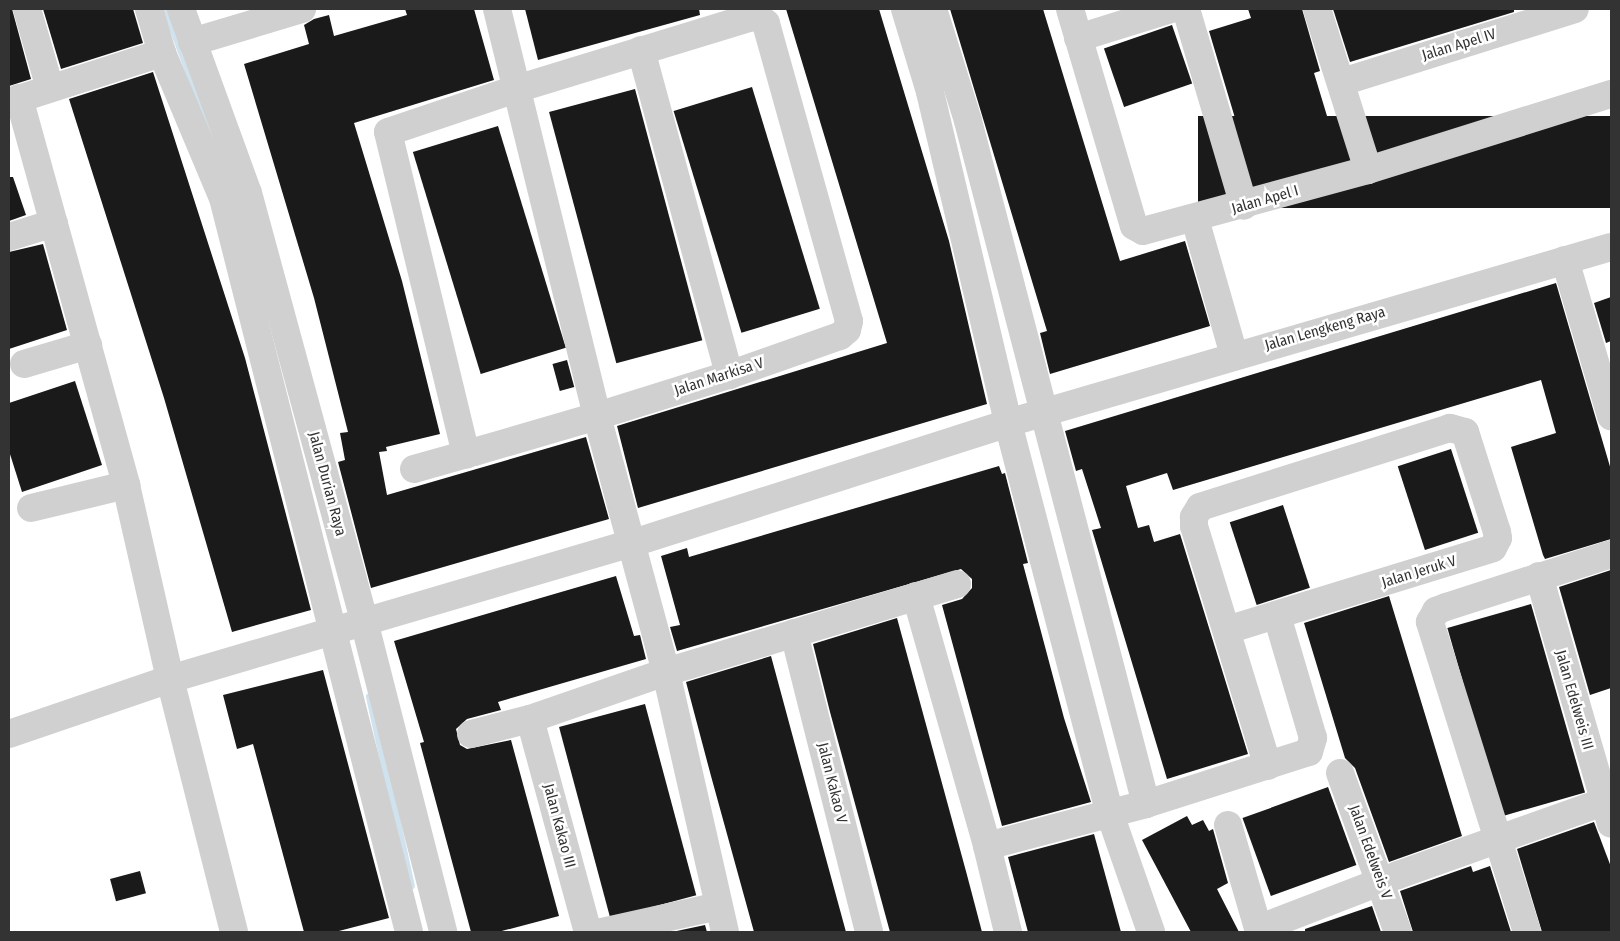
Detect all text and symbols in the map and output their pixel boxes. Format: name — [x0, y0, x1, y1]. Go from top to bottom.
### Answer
street label: Jalan Apel IV — [1420, 25, 1498, 65]
street label: Jalan Apel I — [1230, 182, 1300, 218]
street label: Jalan Lengkeng Raya — [1263, 303, 1387, 355]
street label: Jalan Markisa V — [672, 354, 766, 400]
street label: Jalan Durian Raya — [304, 430, 350, 538]
street label: Jalan Jeruk V — [1380, 552, 1458, 592]
street label: Jalan Edelweis III — [1551, 648, 1597, 752]
street label: Jalan Kakao V — [813, 741, 851, 825]
street label: Jalan Kakao III — [539, 782, 579, 870]
street label: Jalan Edelweis V — [1345, 803, 1395, 901]

